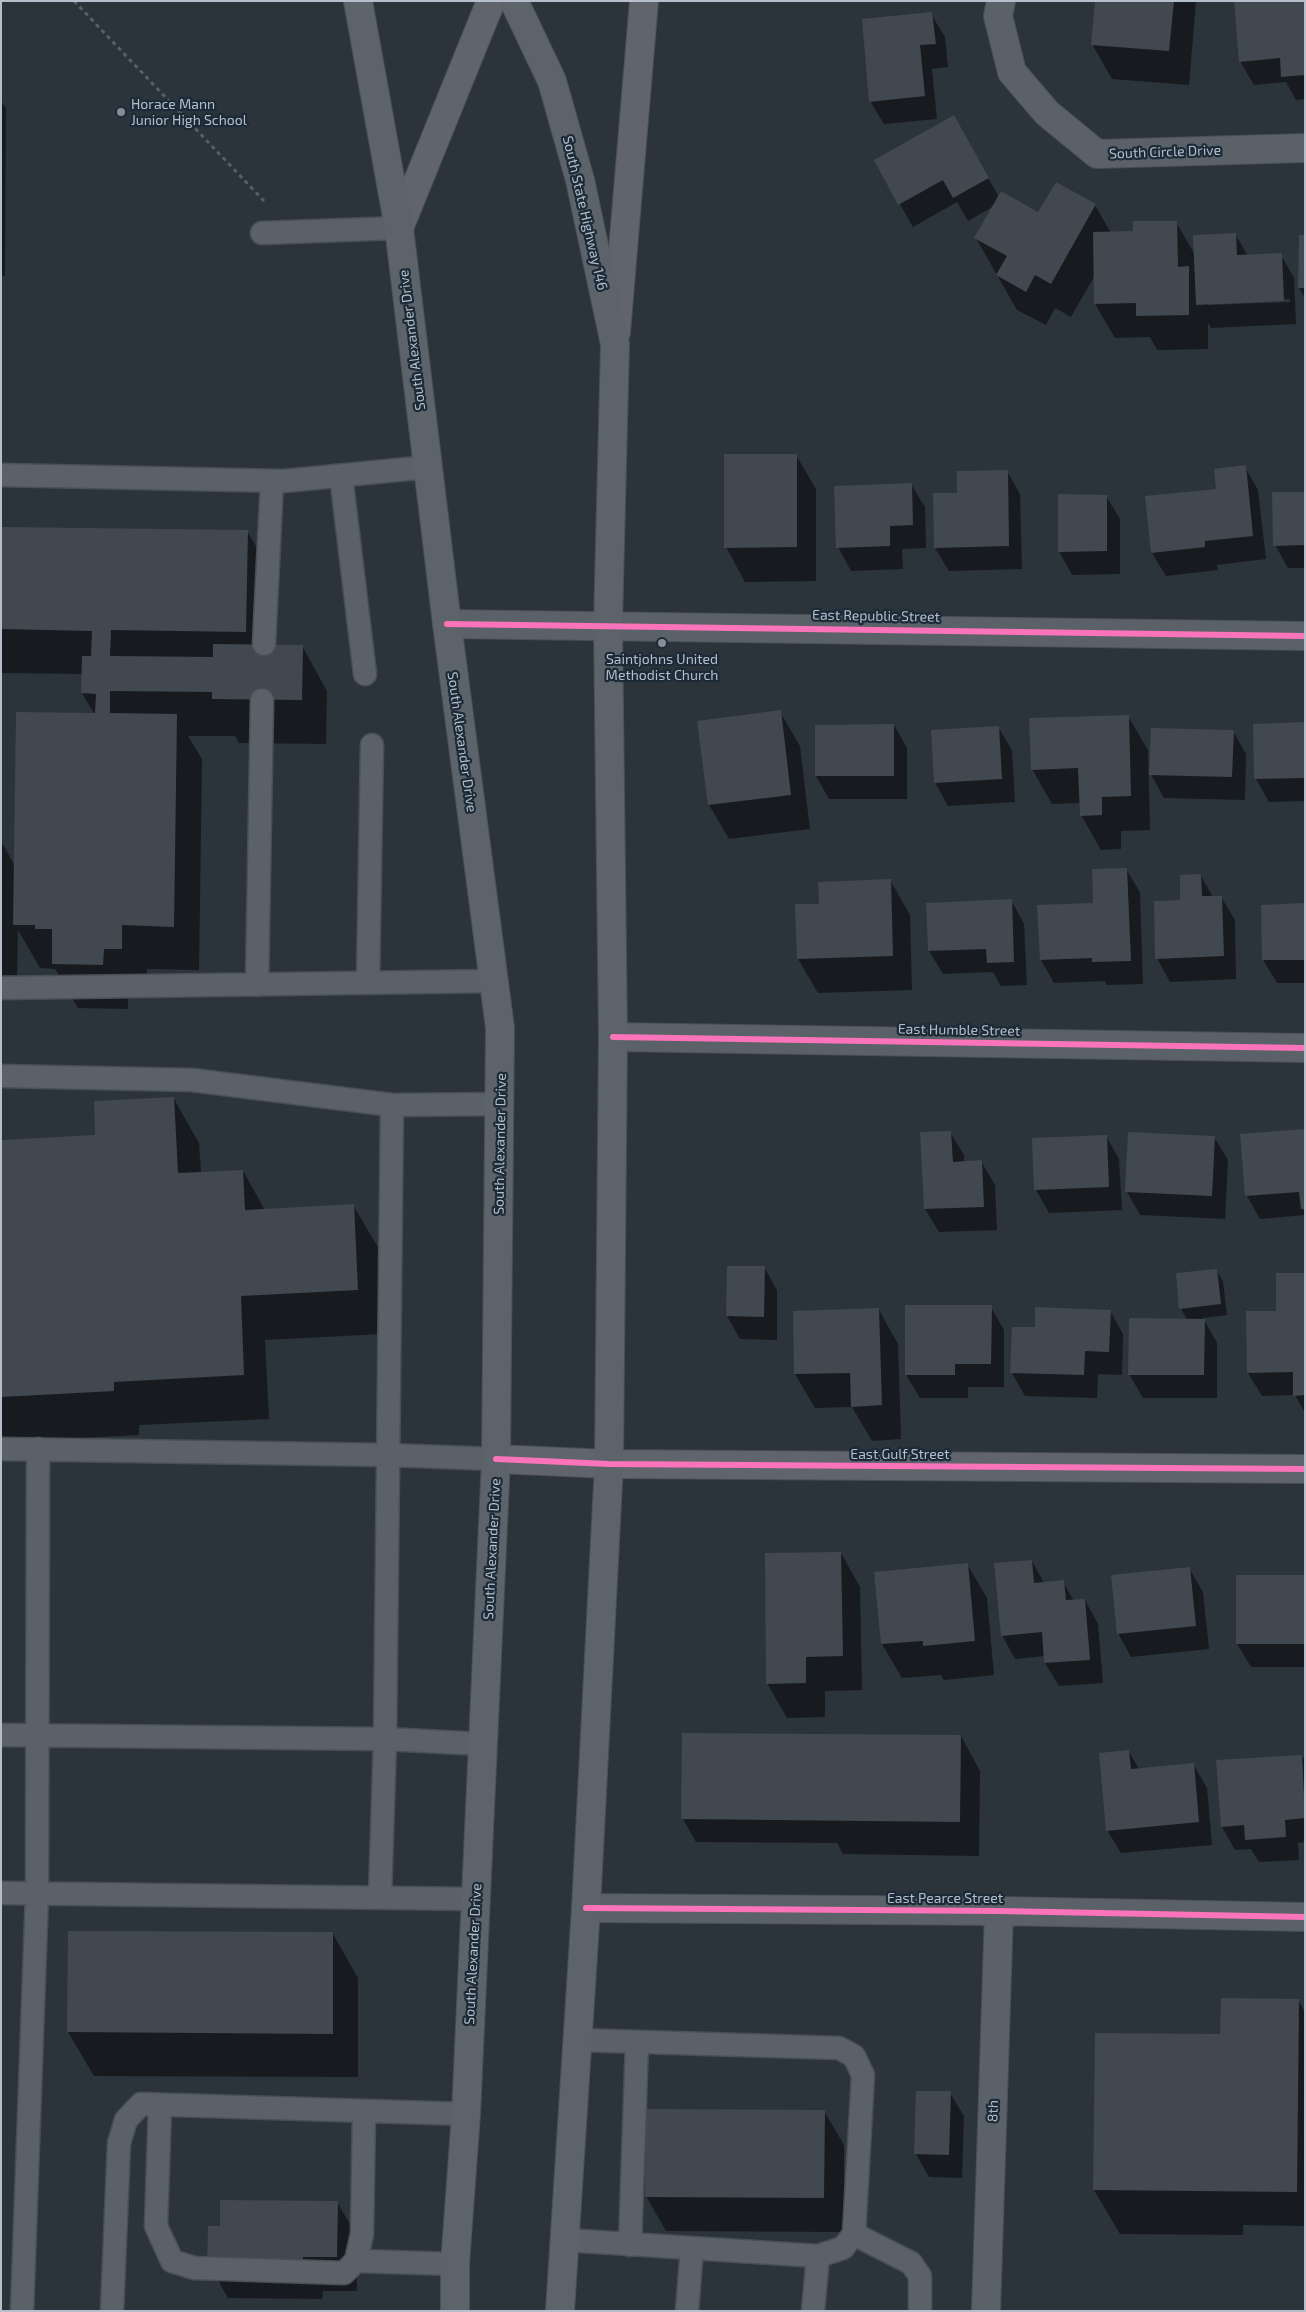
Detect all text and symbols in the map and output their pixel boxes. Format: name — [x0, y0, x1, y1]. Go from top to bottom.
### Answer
place label: Horace Mann Junior High School — [131, 96, 247, 128]
marker: Horace Mann Junior High School — [115, 106, 127, 118]
street label: South State Highway 146 — [559, 134, 611, 292]
street label: South Circle Drive — [1109, 142, 1221, 162]
street label: South Alexander Drive — [395, 269, 429, 411]
street label: East Republic Street — [812, 606, 940, 626]
marker: Saintjohns United Methodist Church — [656, 637, 668, 649]
place label: Saintjohns United Methodist Church — [606, 651, 718, 684]
street label: South Alexander Drive — [444, 671, 480, 813]
street label: East Humble Street — [898, 1021, 1020, 1039]
street label: South Alexander Drive — [490, 1073, 510, 1215]
street label: East Gulf Street — [850, 1446, 950, 1462]
street label: South Alexander Drive — [480, 1478, 504, 1620]
street label: South Alexander Drive — [461, 1883, 485, 2025]
street label: East Pearce Street — [887, 1890, 1003, 1906]
street label: 8th — [984, 2100, 1002, 2122]

